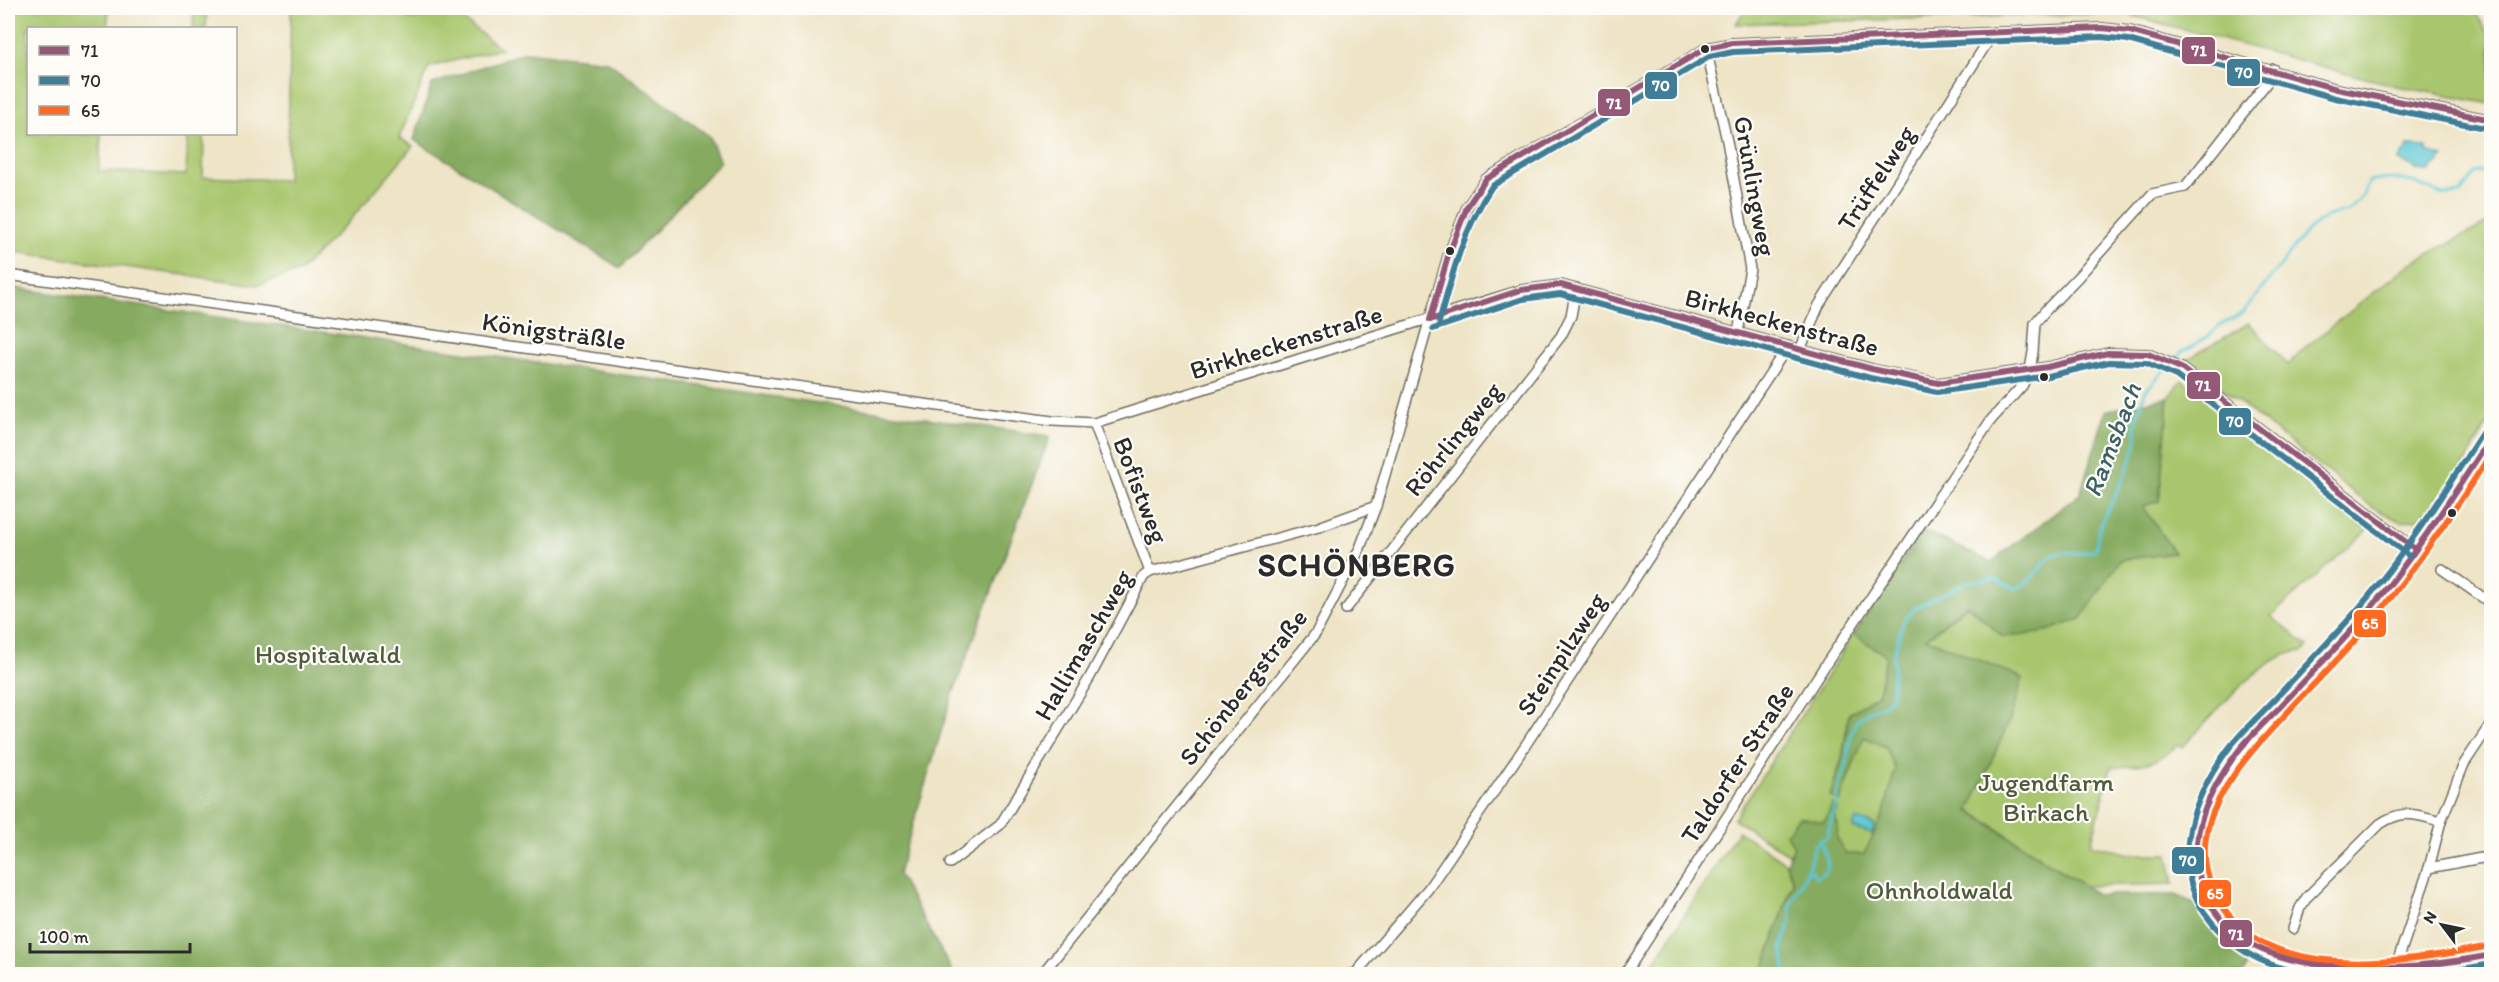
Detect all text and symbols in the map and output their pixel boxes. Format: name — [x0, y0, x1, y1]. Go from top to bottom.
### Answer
legend — [27, 27, 237, 135]
line badge: 71 — [2181, 36, 2216, 65]
text: 71 — [81, 40, 98, 62]
text: 71 — [2190, 41, 2207, 60]
unlabelled marker — [1699, 43, 1711, 55]
line badge: 70 — [2226, 58, 2261, 87]
text: 70 — [2234, 63, 2253, 82]
text: 70 — [81, 70, 101, 92]
line badge: 70 — [1644, 71, 1678, 100]
text: 70 — [1651, 76, 1670, 95]
line badge: 71 — [1597, 88, 1631, 117]
text: 71 — [1605, 94, 1622, 113]
text: 65 — [81, 100, 100, 122]
street label: Grünlingweg — [1727, 113, 1783, 259]
street label: Trüffelweg — [1830, 119, 1922, 237]
unlabelled marker — [1444, 245, 1456, 257]
street label: Birkheckenstraße — [1682, 281, 1882, 363]
street label: Birkheckenstraße — [1186, 298, 1386, 386]
street label: Königsträßle — [480, 305, 628, 357]
unlabelled marker — [2038, 371, 2050, 383]
line badge: 71 — [2186, 371, 2221, 400]
street label: Röhrlingweg — [1397, 375, 1509, 503]
text: 71 — [2194, 376, 2211, 395]
water label: Ramsbach — [2075, 378, 2148, 501]
line badge: 70 — [2218, 407, 2252, 436]
text: 70 — [2225, 412, 2244, 431]
street label: Bofistweg — [1106, 432, 1176, 548]
unlabelled marker — [2446, 507, 2458, 519]
district label: SCHÖNBERG — [1258, 546, 1456, 584]
street label: Hallimaschweg — [1027, 563, 1139, 726]
street label: Steinpilzweg — [1509, 586, 1613, 722]
street label: Schönbergstraße — [1172, 602, 1314, 772]
line badge: 65 — [2353, 609, 2387, 638]
text: 65 — [2362, 614, 2379, 633]
park label: Hospitalwald — [255, 638, 402, 670]
street label: Taldorfer Straße — [1673, 677, 1801, 849]
park label: Jugendfarm Birkach — [1978, 766, 2114, 828]
line badge: 70 — [2171, 846, 2205, 875]
text: 70 — [2178, 851, 2197, 870]
park label: Ohnholdwald — [1866, 874, 2013, 906]
line badge: 65 — [2198, 879, 2232, 908]
text: 65 — [2207, 884, 2224, 903]
north arrow — [2412, 895, 2472, 955]
text: N — [2419, 908, 2441, 927]
scale bar — [30, 916, 190, 954]
line badge: 71 — [2219, 919, 2253, 948]
text: 71 — [2227, 925, 2244, 944]
text: 100 m — [39, 926, 89, 948]

